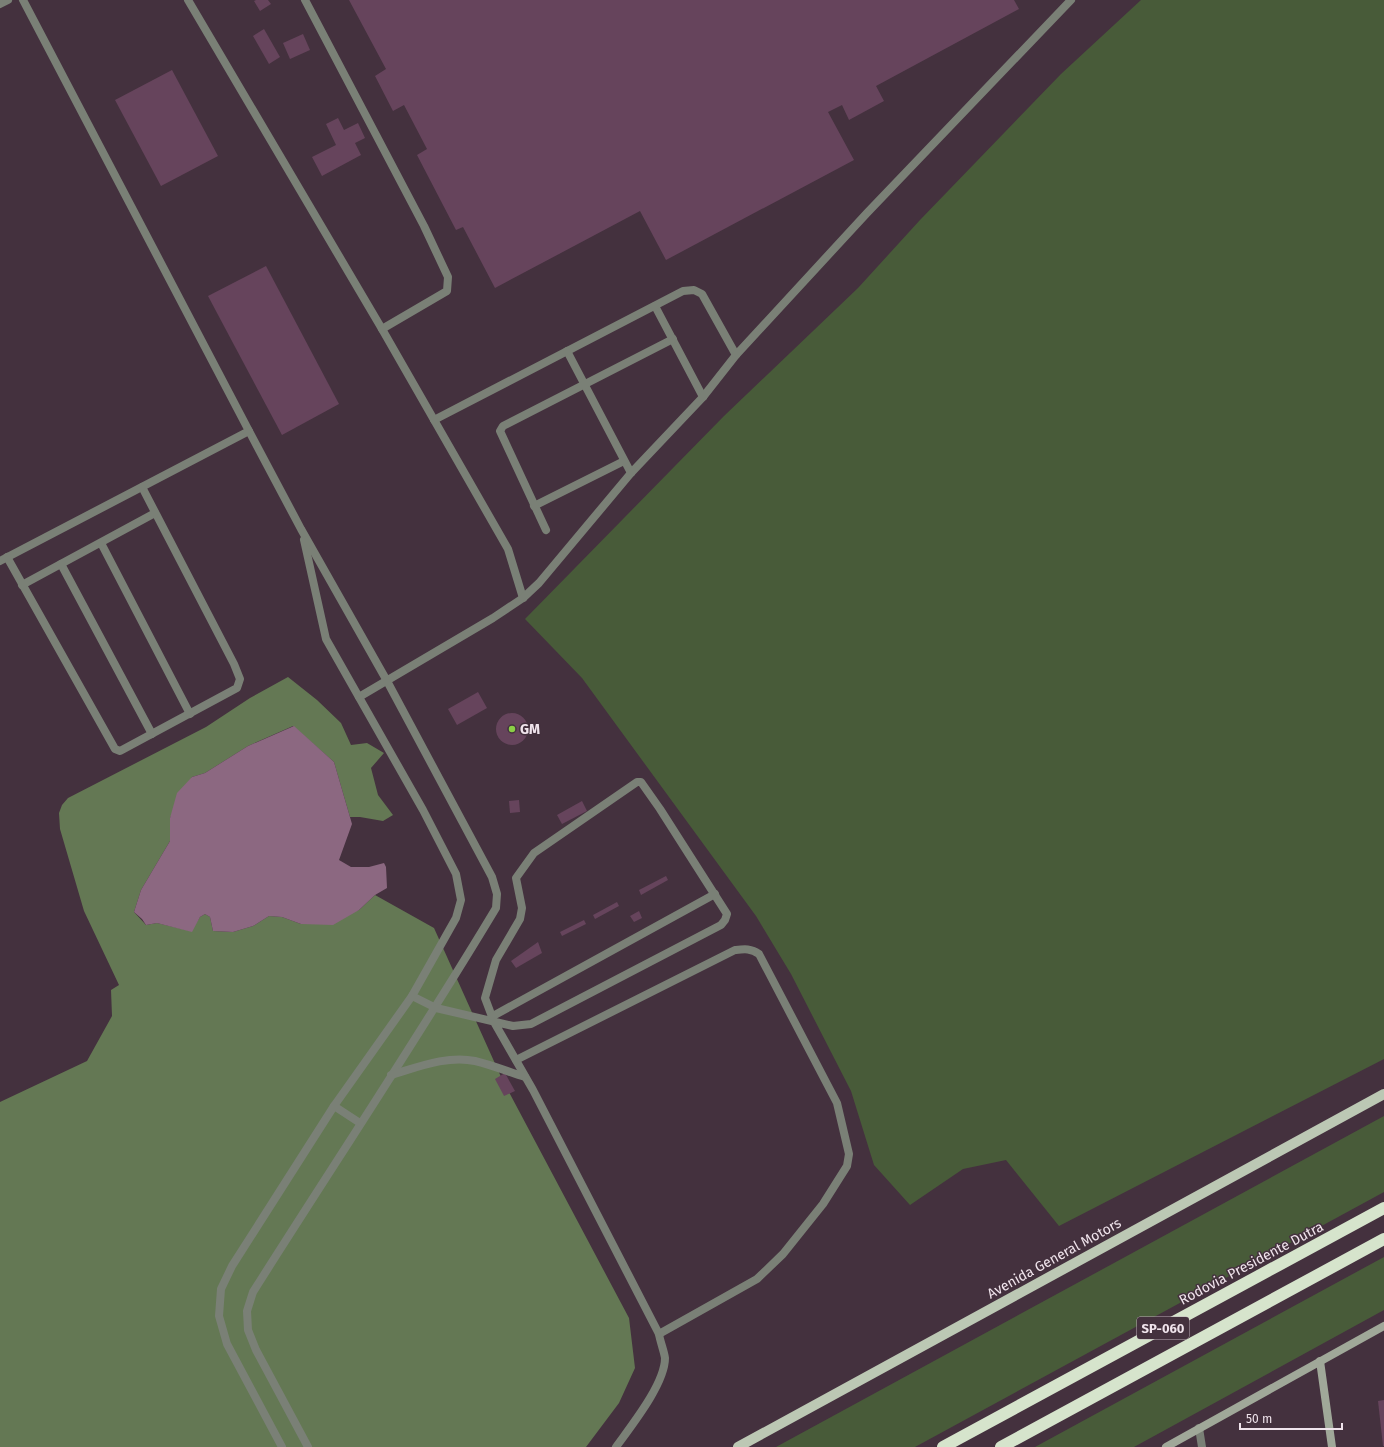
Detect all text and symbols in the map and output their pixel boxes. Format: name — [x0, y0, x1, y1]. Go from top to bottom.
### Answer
place label: GM — [520, 721, 540, 738]
marker: GM — [507, 724, 517, 734]
street label: Avenida General Motors — [984, 1214, 1125, 1302]
street label: Rodovia Presidente Dutra — [1176, 1218, 1326, 1309]
road number: SP-060 — [1137, 1317, 1189, 1339]
scale bar — [1240, 1405, 1342, 1431]
text: 50 m — [1246, 1412, 1272, 1426]

